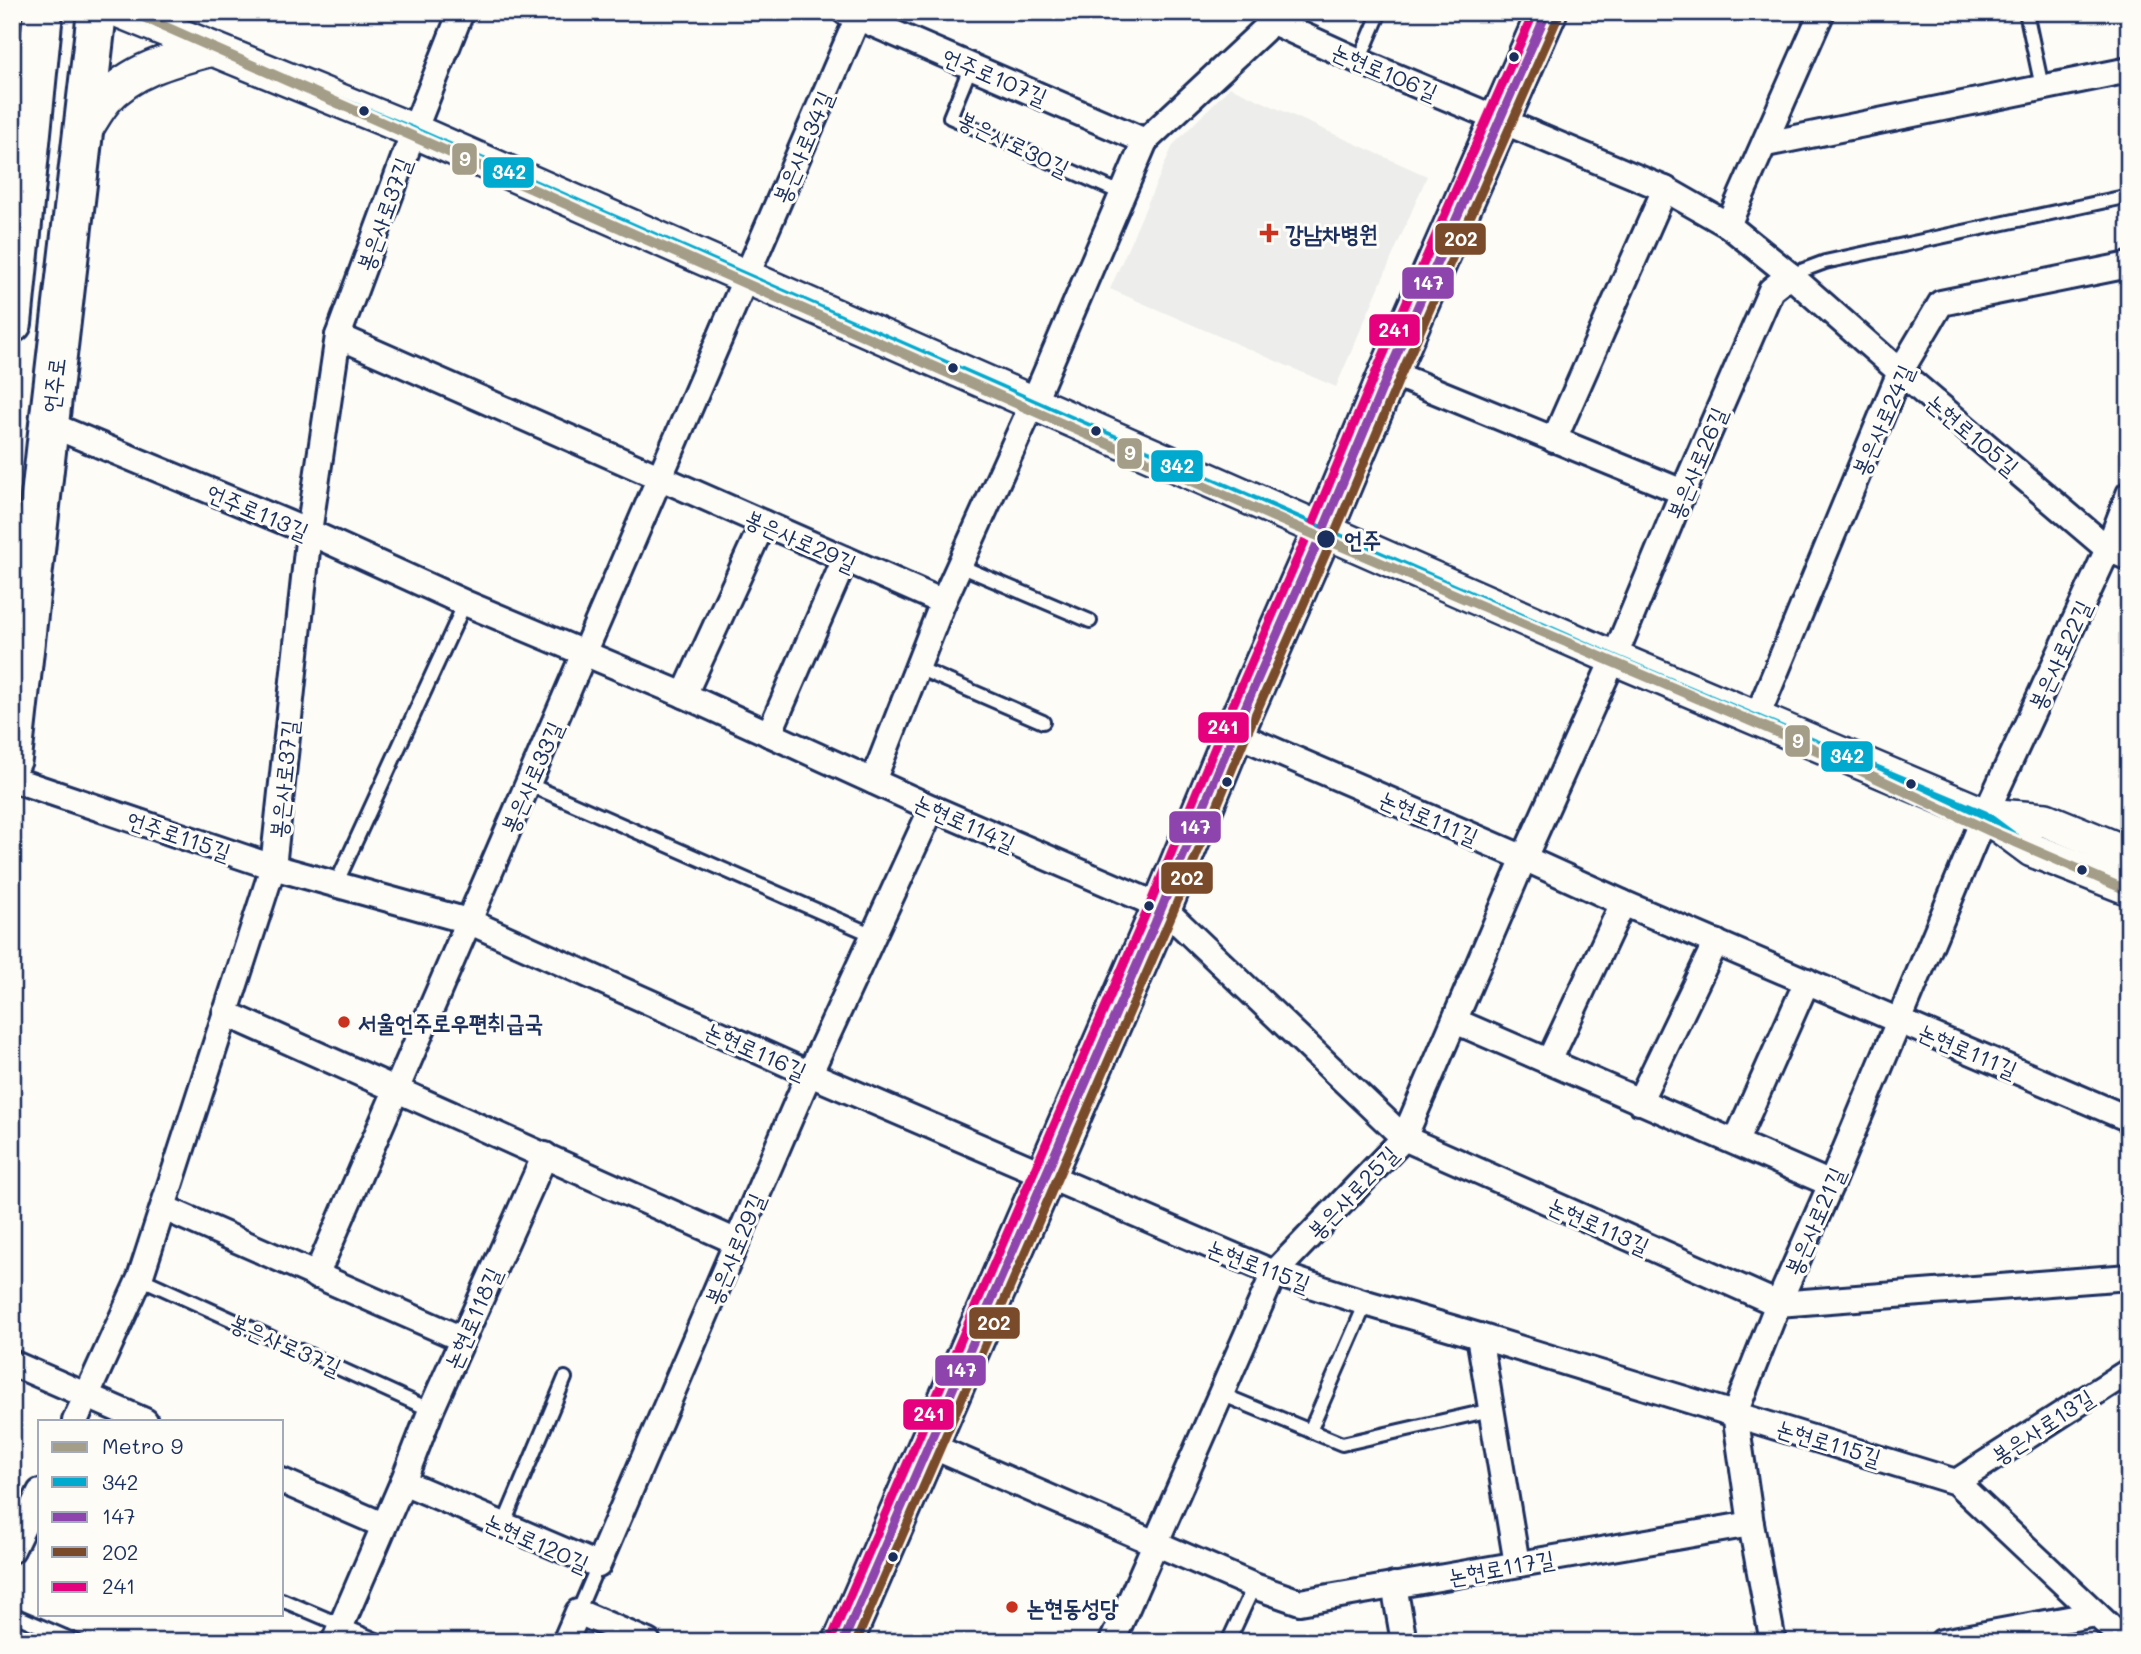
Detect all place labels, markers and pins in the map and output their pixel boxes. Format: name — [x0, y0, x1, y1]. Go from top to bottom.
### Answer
unlabelled marker — [1507, 50, 1521, 64]
unlabelled marker — [357, 104, 371, 118]
place label: 강남차병원 — [1285, 218, 1378, 248]
marker: 강남차병원 — [1259, 223, 1279, 243]
unlabelled marker — [946, 361, 960, 375]
unlabelled marker — [1089, 424, 1103, 438]
place label: 언주 — [1344, 524, 1381, 554]
marker: 언주 — [1315, 528, 1337, 550]
unlabelled marker — [1220, 775, 1234, 789]
unlabelled marker — [1904, 777, 1918, 791]
unlabelled marker — [2075, 863, 2089, 877]
unlabelled marker — [1142, 899, 1156, 913]
place label: 서울언주로우편취급국 — [358, 1007, 543, 1037]
marker: 서울언주로우편취급국 — [336, 1014, 352, 1030]
unlabelled marker — [886, 1550, 900, 1564]
place label: 논현동성당 — [1026, 1592, 1119, 1622]
marker: 논현동성당 — [1004, 1599, 1020, 1615]

